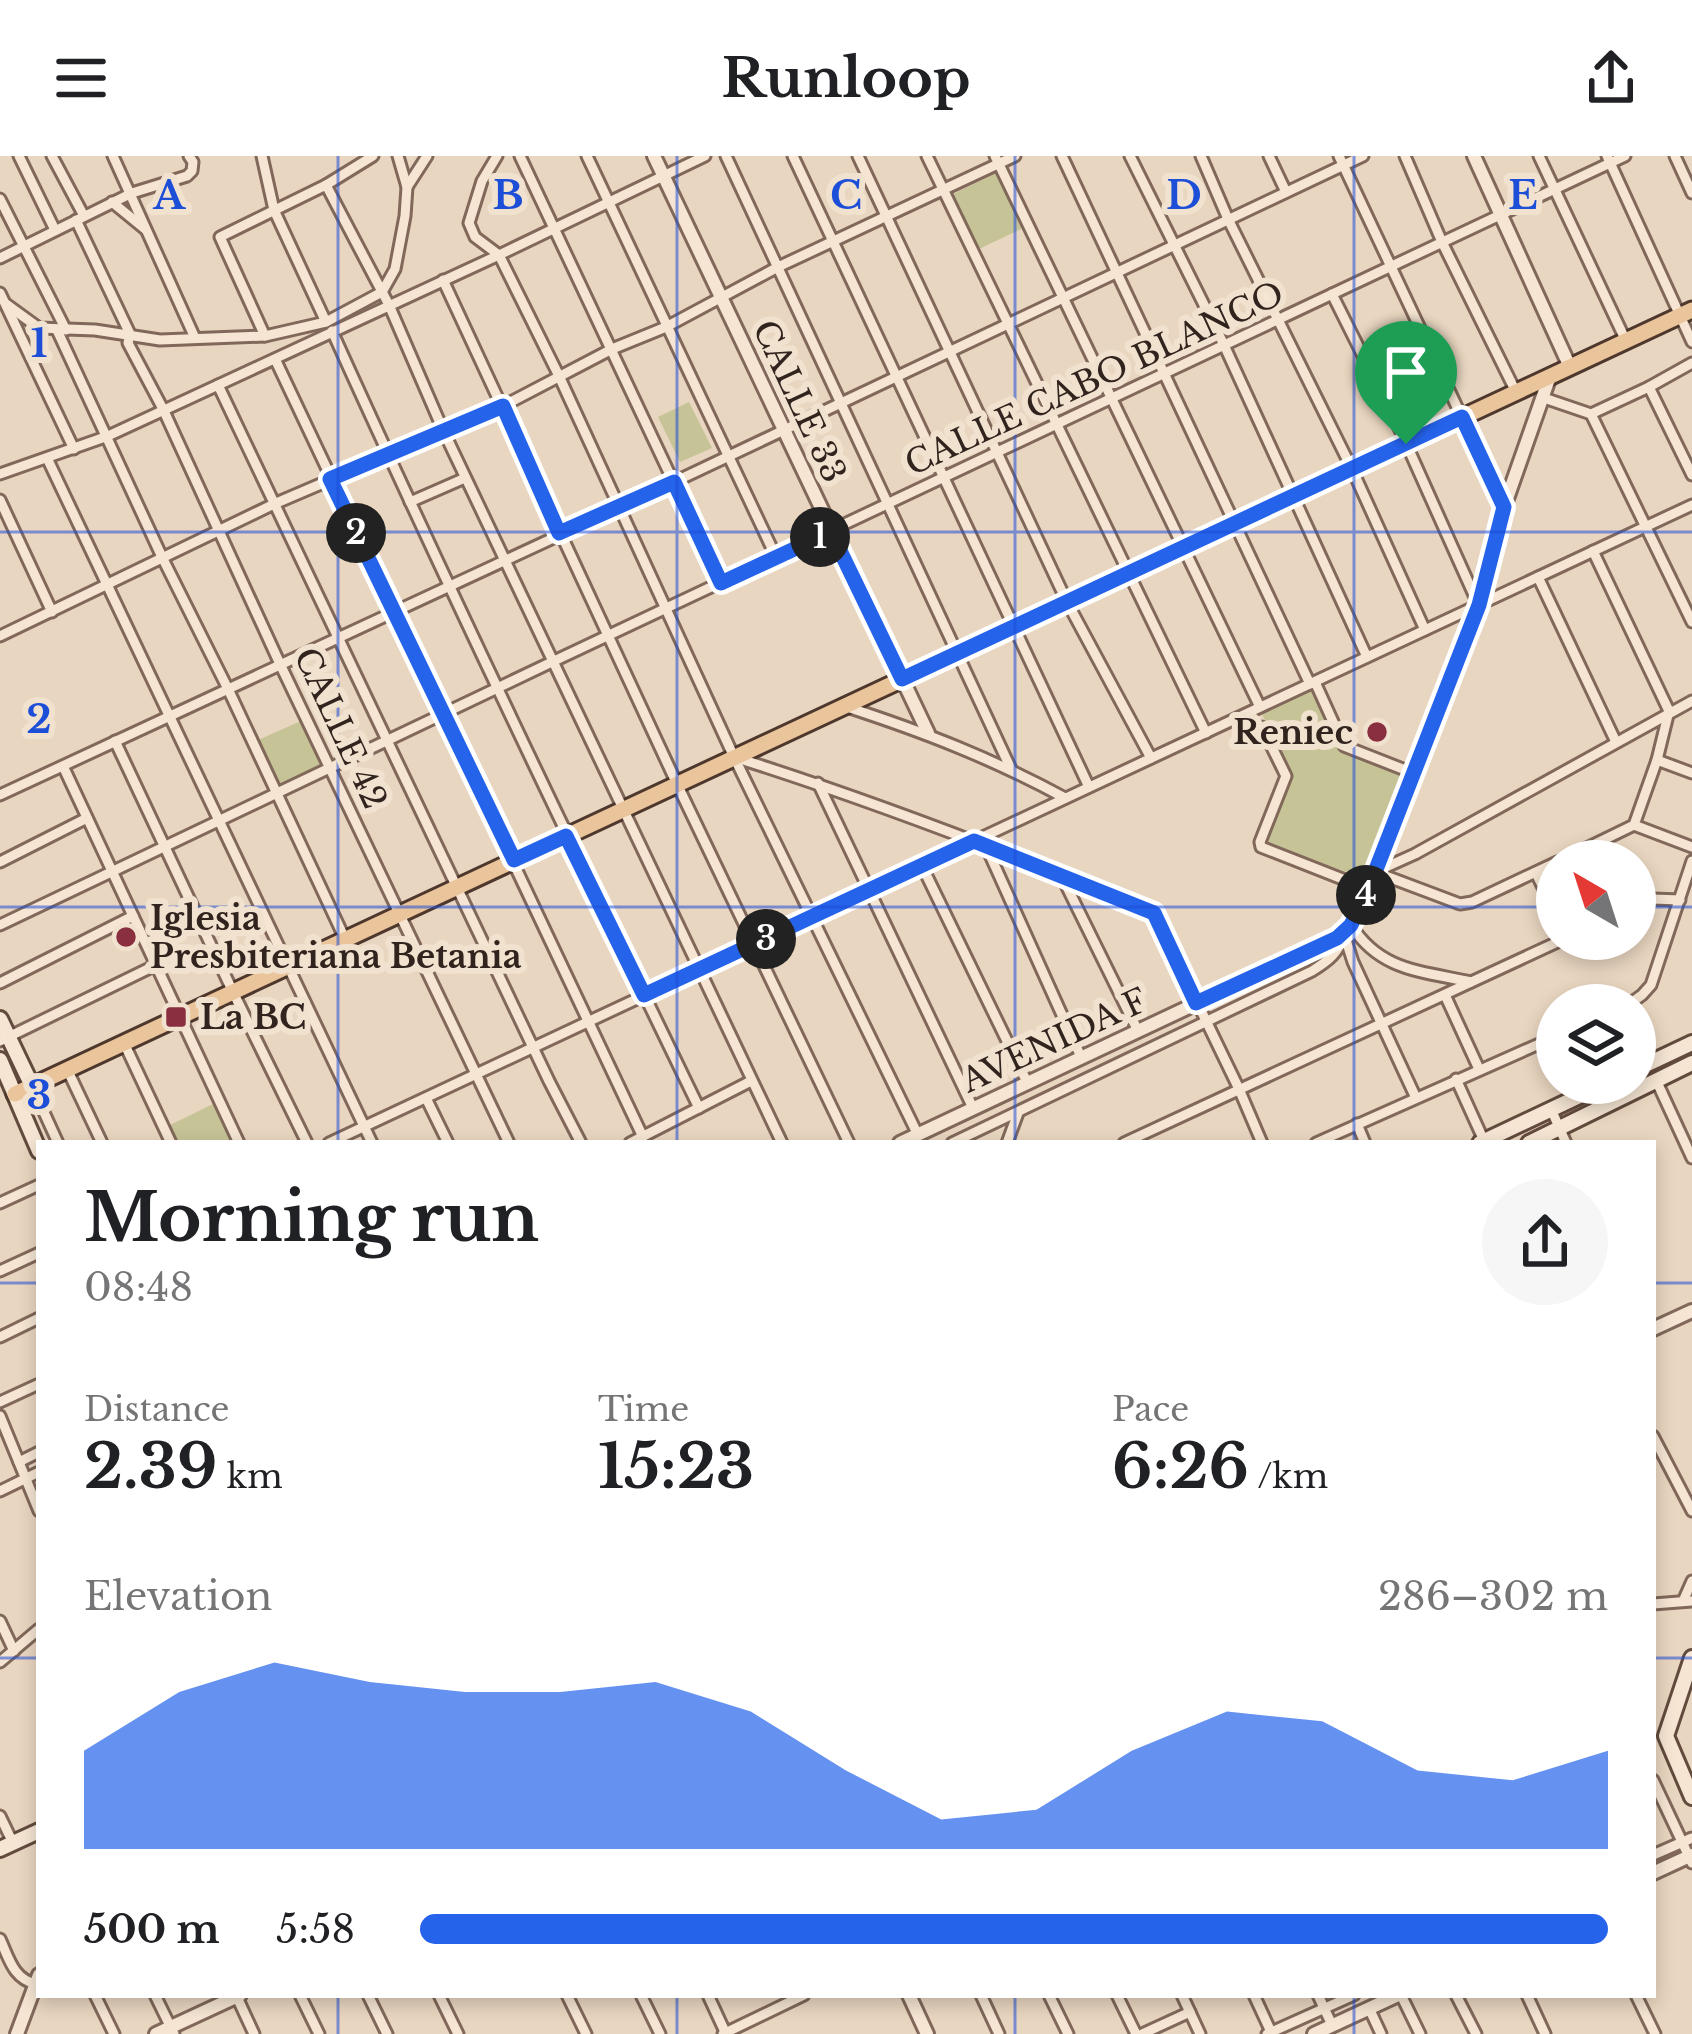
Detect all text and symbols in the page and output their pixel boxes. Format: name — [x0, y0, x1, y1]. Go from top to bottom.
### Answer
icon: menu — [48, 45, 114, 111]
text: Runloop — [721, 45, 971, 112]
icon: share — [1578, 45, 1644, 111]
text: A — [152, 171, 186, 220]
text: B — [492, 171, 524, 220]
text: C — [830, 171, 862, 220]
text: D — [1166, 171, 1202, 220]
text: E — [1508, 171, 1538, 220]
street label: CALLE CABO BLANCO — [898, 273, 1290, 484]
street label: CALLE 33 — [744, 314, 855, 489]
text: 1 — [30, 319, 48, 368]
pin — [1355, 321, 1457, 444]
icon: arrive — [1373, 339, 1439, 405]
pin: 2 — [326, 503, 386, 563]
pin: 1 — [790, 507, 850, 567]
text: 2 — [345, 512, 367, 553]
text: 1 — [813, 516, 827, 557]
street label: CALLE 42 — [285, 641, 396, 815]
text: 2 — [26, 695, 52, 744]
place label: Reniec — [1233, 712, 1353, 753]
marker: Reniec — [1364, 719, 1390, 745]
north arrow — [1536, 840, 1656, 960]
map controls — [1536, 840, 1656, 1104]
pin: 4 — [1336, 865, 1396, 925]
text: 4 — [1355, 874, 1377, 915]
place label: Iglesia Presbiteriana Betania — [150, 898, 522, 977]
pin: 3 — [736, 909, 796, 969]
text: 3 — [755, 918, 777, 959]
marker: Iglesia Presbiteriana Betania — [113, 924, 139, 950]
street label: AVENIDA F — [954, 980, 1154, 1102]
button: layers — [1536, 984, 1656, 1104]
place label: La BC — [200, 997, 306, 1038]
marker: La BC — [163, 1004, 189, 1030]
text: 3 — [27, 1071, 51, 1120]
text: Morning run — [84, 1177, 539, 1259]
button: share — [1482, 1179, 1608, 1305]
text: 08:48 — [84, 1263, 193, 1312]
text: Distance — [84, 1389, 230, 1430]
text: Time — [598, 1389, 689, 1430]
text: Pace — [1112, 1389, 1189, 1430]
text: 2.39 — [84, 1430, 217, 1504]
text: 15:23 — [598, 1430, 754, 1504]
text: 6:26 — [1112, 1430, 1249, 1504]
text: km — [217, 1456, 283, 1497]
text: /km — [1249, 1456, 1328, 1497]
text: Elevation — [84, 1572, 272, 1621]
text: 286–302 m — [1378, 1572, 1608, 1621]
text: 500 m — [84, 1905, 220, 1954]
text: 5:58 — [276, 1905, 355, 1954]

